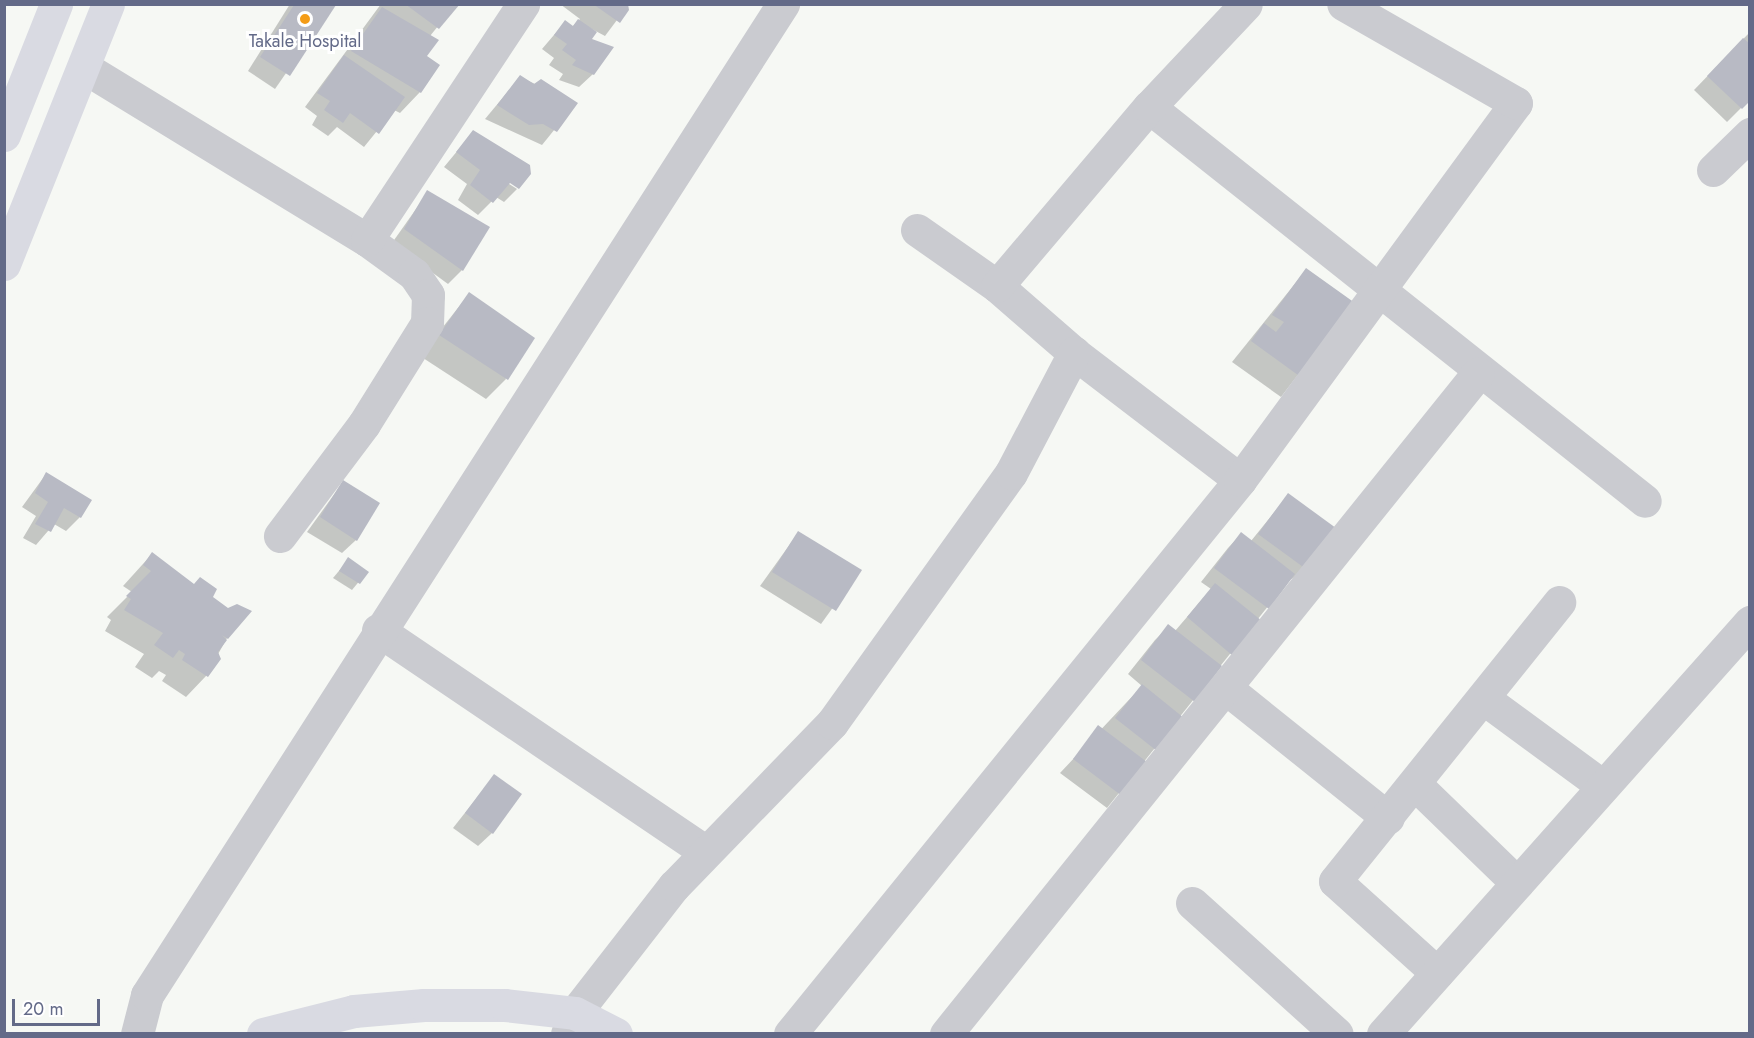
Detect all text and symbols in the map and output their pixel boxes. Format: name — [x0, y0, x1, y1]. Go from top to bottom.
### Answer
marker: Takale Hospital — [296, 10, 314, 28]
place label: Takale Hospital — [249, 30, 361, 52]
scale bar — [15, 987, 104, 1025]
text: 20 m — [23, 996, 63, 1022]

